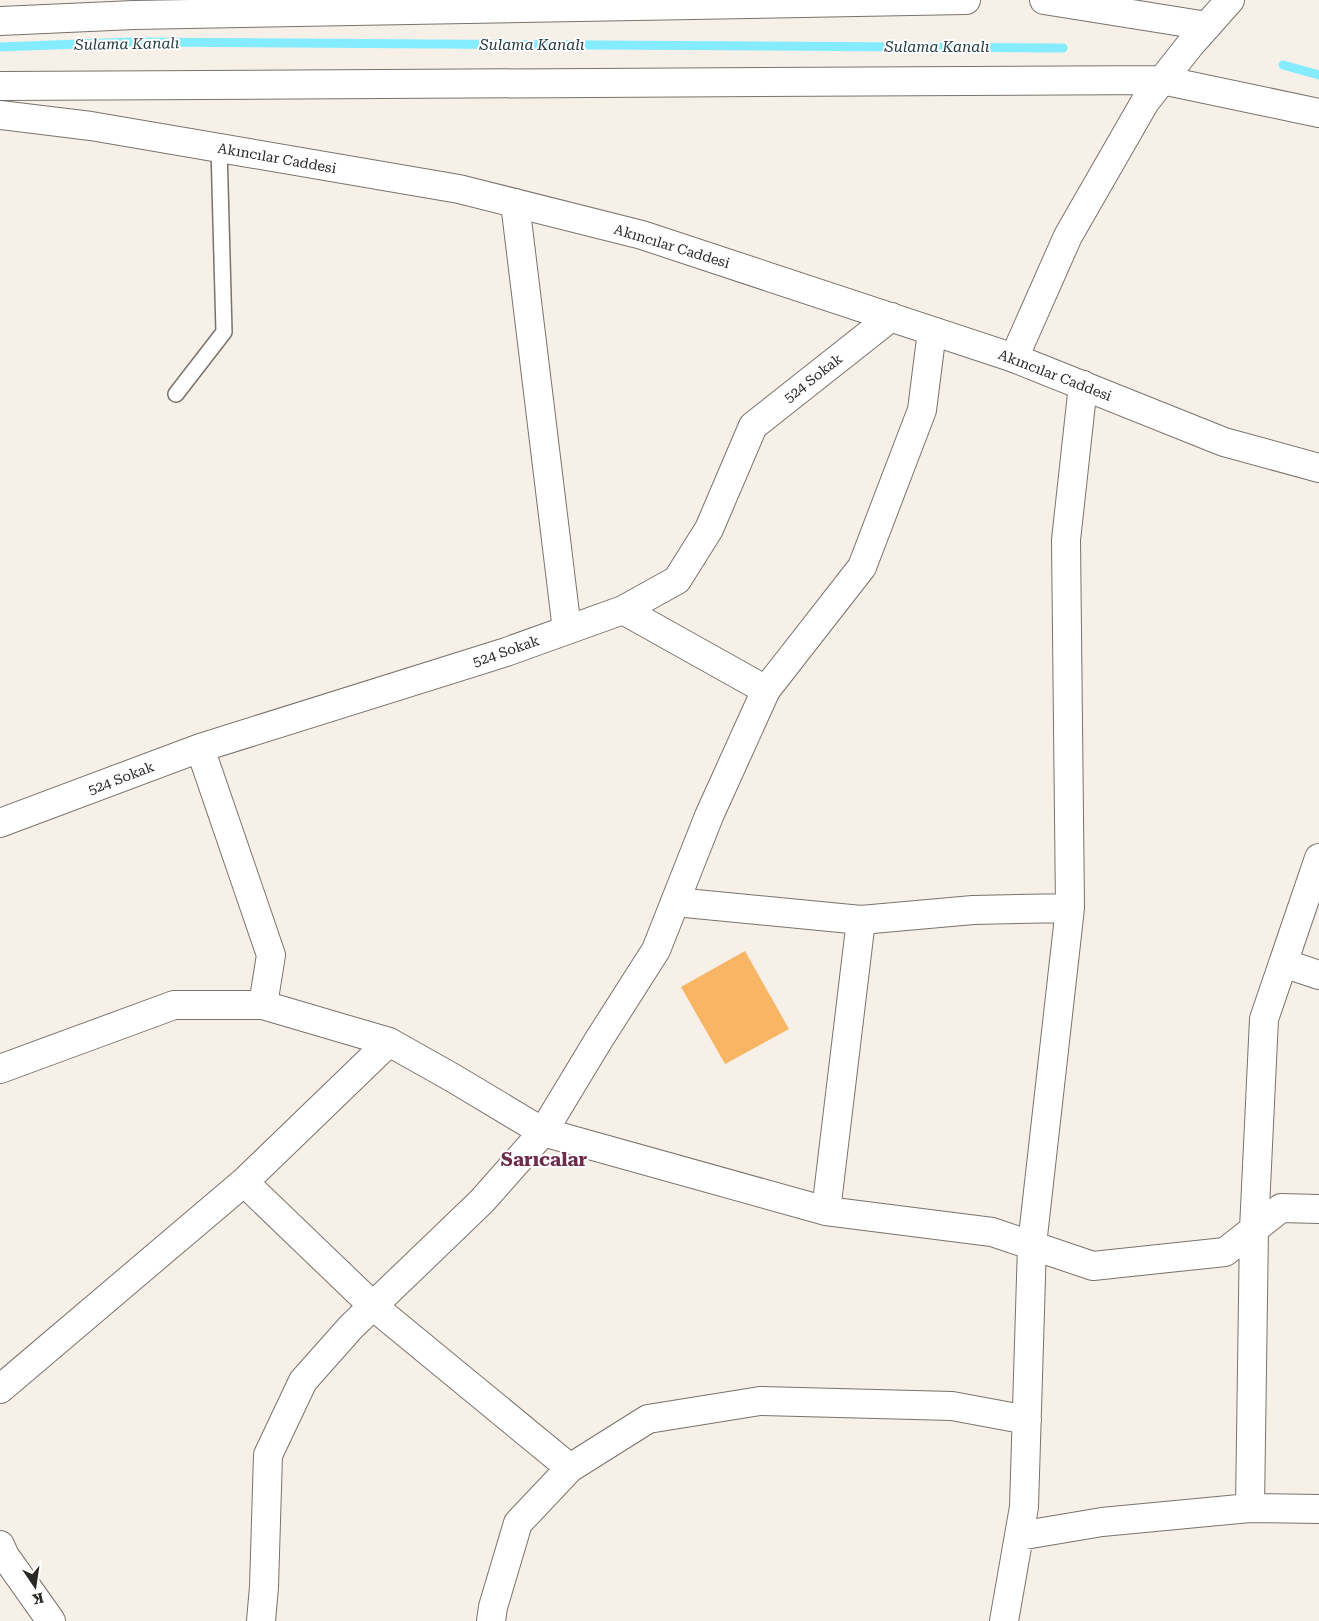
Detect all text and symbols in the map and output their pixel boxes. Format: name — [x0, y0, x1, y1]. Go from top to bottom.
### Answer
water label: Sulama Kanalı — [73, 34, 180, 54]
water label: Sulama Kanalı — [479, 36, 585, 54]
water label: Sulama Kanalı — [884, 38, 990, 56]
street label: Akıncılar Caddesi — [216, 140, 338, 176]
street label: Akıncılar Caddesi — [612, 221, 732, 271]
street label: Akıncılar Caddesi — [996, 346, 1114, 404]
street label: 524 Sokak — [781, 350, 845, 406]
street label: 524 Sokak — [471, 632, 542, 670]
street label: 524 Sokak — [86, 758, 156, 798]
district label: Sarıcalar — [501, 1148, 588, 1171]
north arrow — [10, 1561, 60, 1611]
text: K — [31, 1590, 45, 1608]

